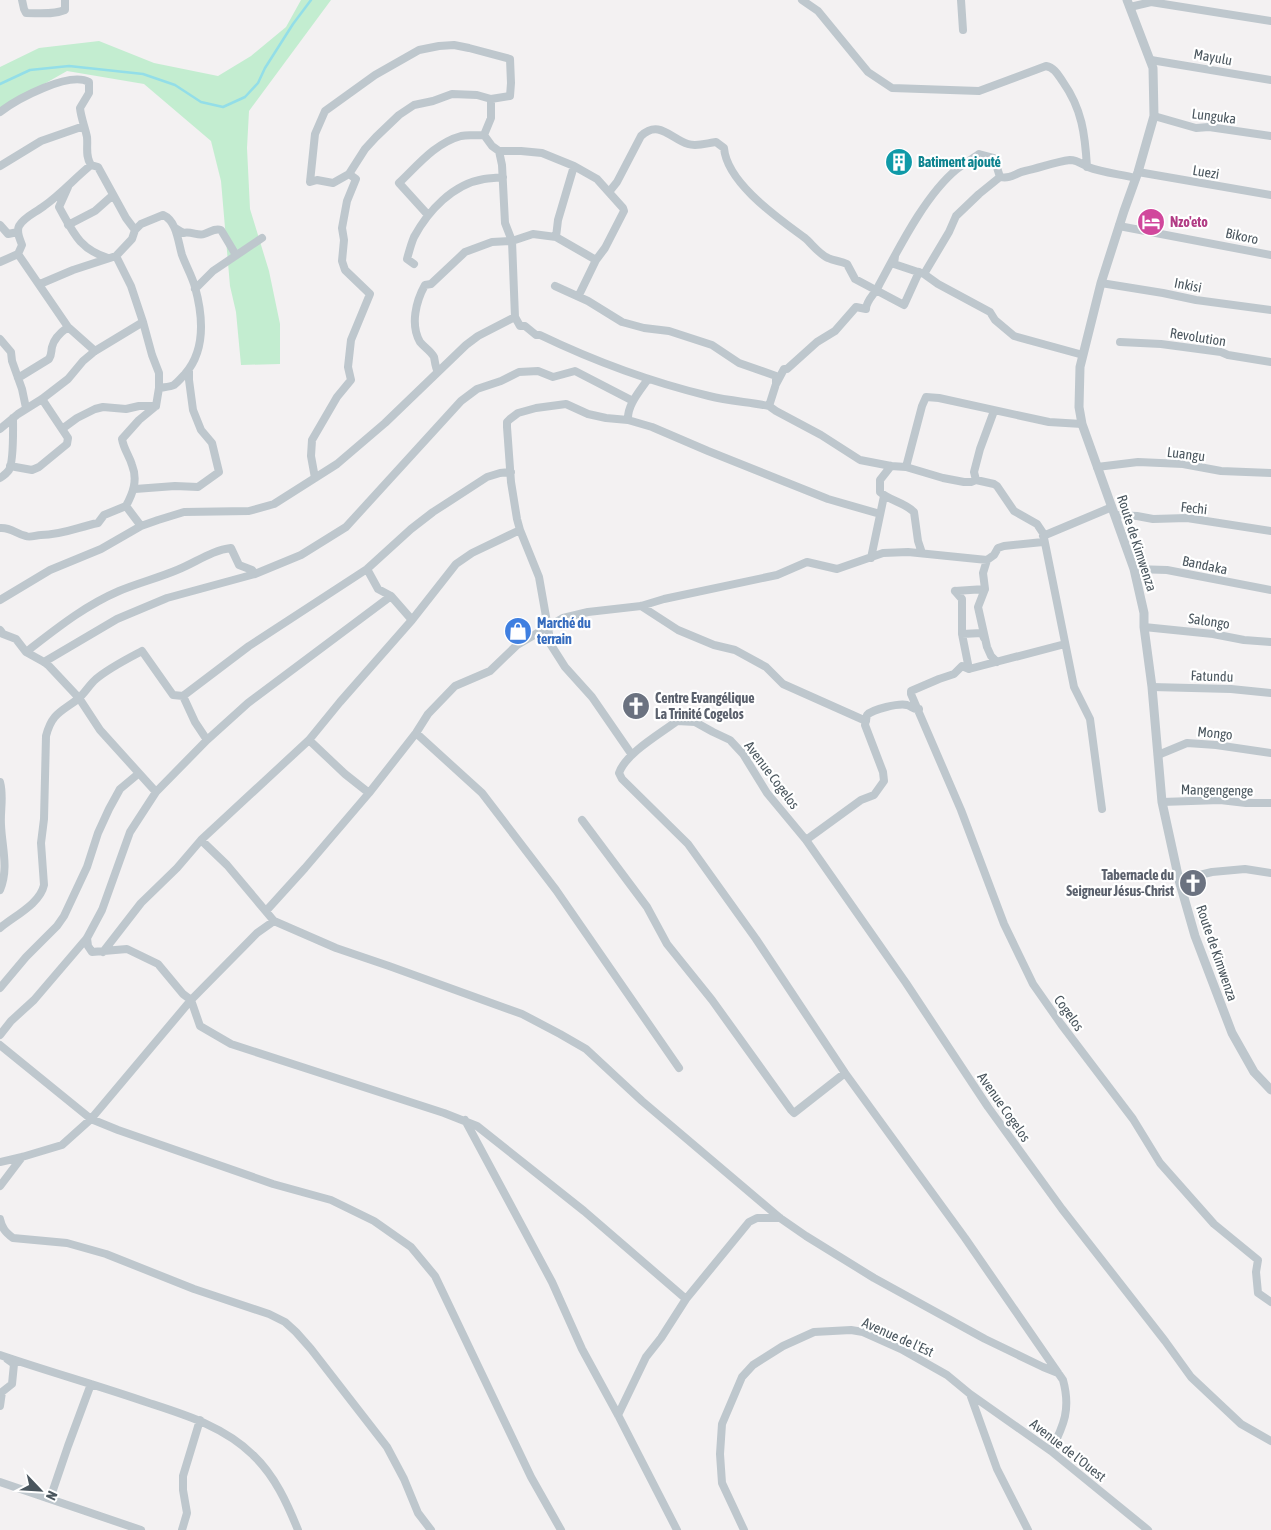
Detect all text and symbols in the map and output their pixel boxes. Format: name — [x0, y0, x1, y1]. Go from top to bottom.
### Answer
street label: Mayulu — [1192, 46, 1234, 68]
street label: Lunguka — [1191, 105, 1237, 127]
building icon: Batiment ajouté — [884, 147, 914, 177]
place label: Batiment ajouté — [918, 154, 1001, 170]
street label: Luezi — [1192, 162, 1220, 182]
hotel icon: Nzo'eto — [1136, 207, 1166, 237]
place label: Nzo'eto — [1170, 214, 1208, 230]
street label: Bikoro — [1224, 225, 1260, 247]
street label: Inkisi — [1173, 275, 1203, 295]
street label: Revolution — [1169, 325, 1227, 349]
street label: Luangu — [1166, 444, 1206, 464]
street label: Route de Kimwenza — [1114, 493, 1160, 593]
street label: Fechi — [1180, 499, 1208, 517]
street label: Bandaka — [1181, 552, 1229, 578]
street label: Salongo — [1187, 610, 1231, 632]
place label: Marché du terrain — [536, 615, 591, 647]
shop icon: Marché du terrain — [503, 616, 533, 646]
street label: Fatundu — [1190, 667, 1234, 685]
place label: Centre Evangélique La Trinité Cogelos — [655, 690, 755, 722]
church icon: Centre Evangélique La Trinité Cogelos — [621, 691, 651, 721]
street label: Mongo — [1197, 723, 1233, 743]
street label: Avenue Cogelos — [741, 738, 803, 812]
street label: Mangengenge — [1181, 781, 1253, 799]
place label: Tabernacle du Seigneur Jésus-Christ — [1066, 867, 1174, 899]
church icon: Tabernacle du Seigneur Jésus-Christ — [1178, 868, 1208, 898]
street label: Route de Kimwenza — [1193, 903, 1241, 1003]
street label: Cogelos — [1051, 992, 1087, 1034]
street label: Avenue Cogelos — [974, 1069, 1034, 1145]
street label: Avenue de l'Est — [860, 1314, 936, 1360]
street label: Avenue de l'Ouest — [1027, 1415, 1109, 1485]
north arrow — [15, 1465, 65, 1515]
text: N — [43, 1488, 61, 1503]

